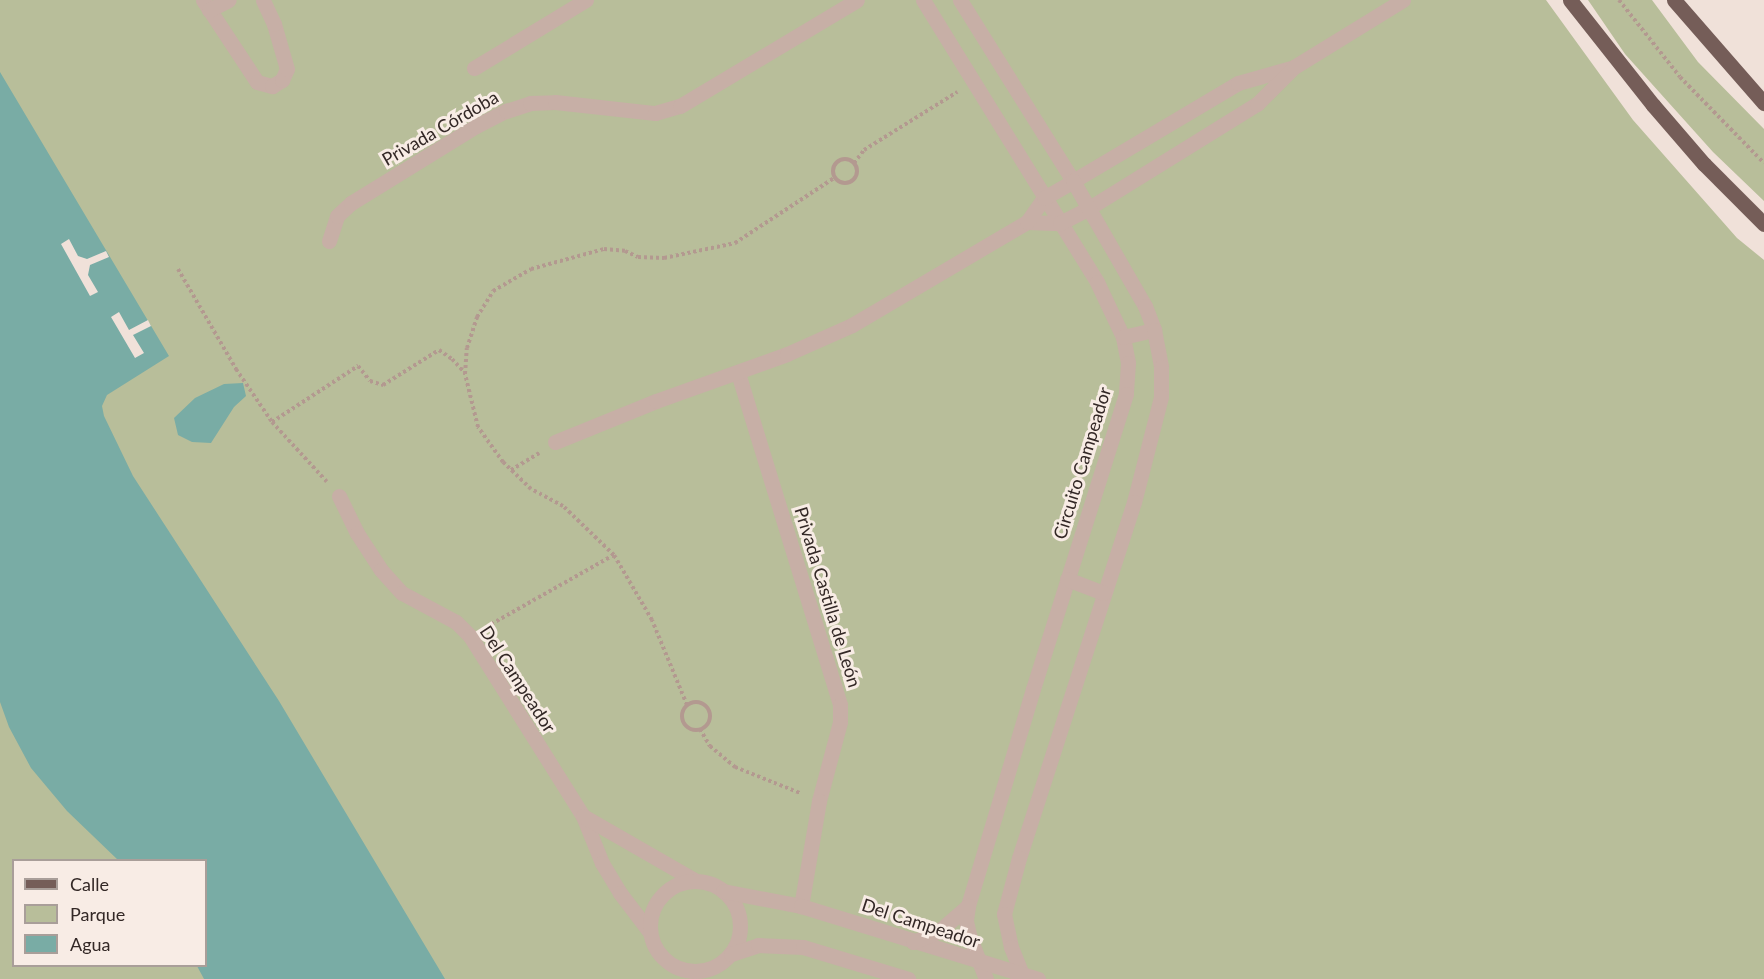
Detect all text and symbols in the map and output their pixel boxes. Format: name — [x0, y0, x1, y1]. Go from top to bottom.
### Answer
street label: Privada Córdoba — [378, 86, 502, 170]
street label: Circuito Campeador — [1049, 384, 1115, 542]
street label: Privada Castilla de León — [790, 504, 866, 690]
street label: Del Campeador — [475, 622, 561, 736]
legend — [12, 859, 207, 967]
text: Calle — [70, 873, 109, 895]
street label: Del Campeador — [859, 894, 983, 952]
text: Parque — [70, 903, 125, 925]
text: Agua — [70, 933, 111, 955]

